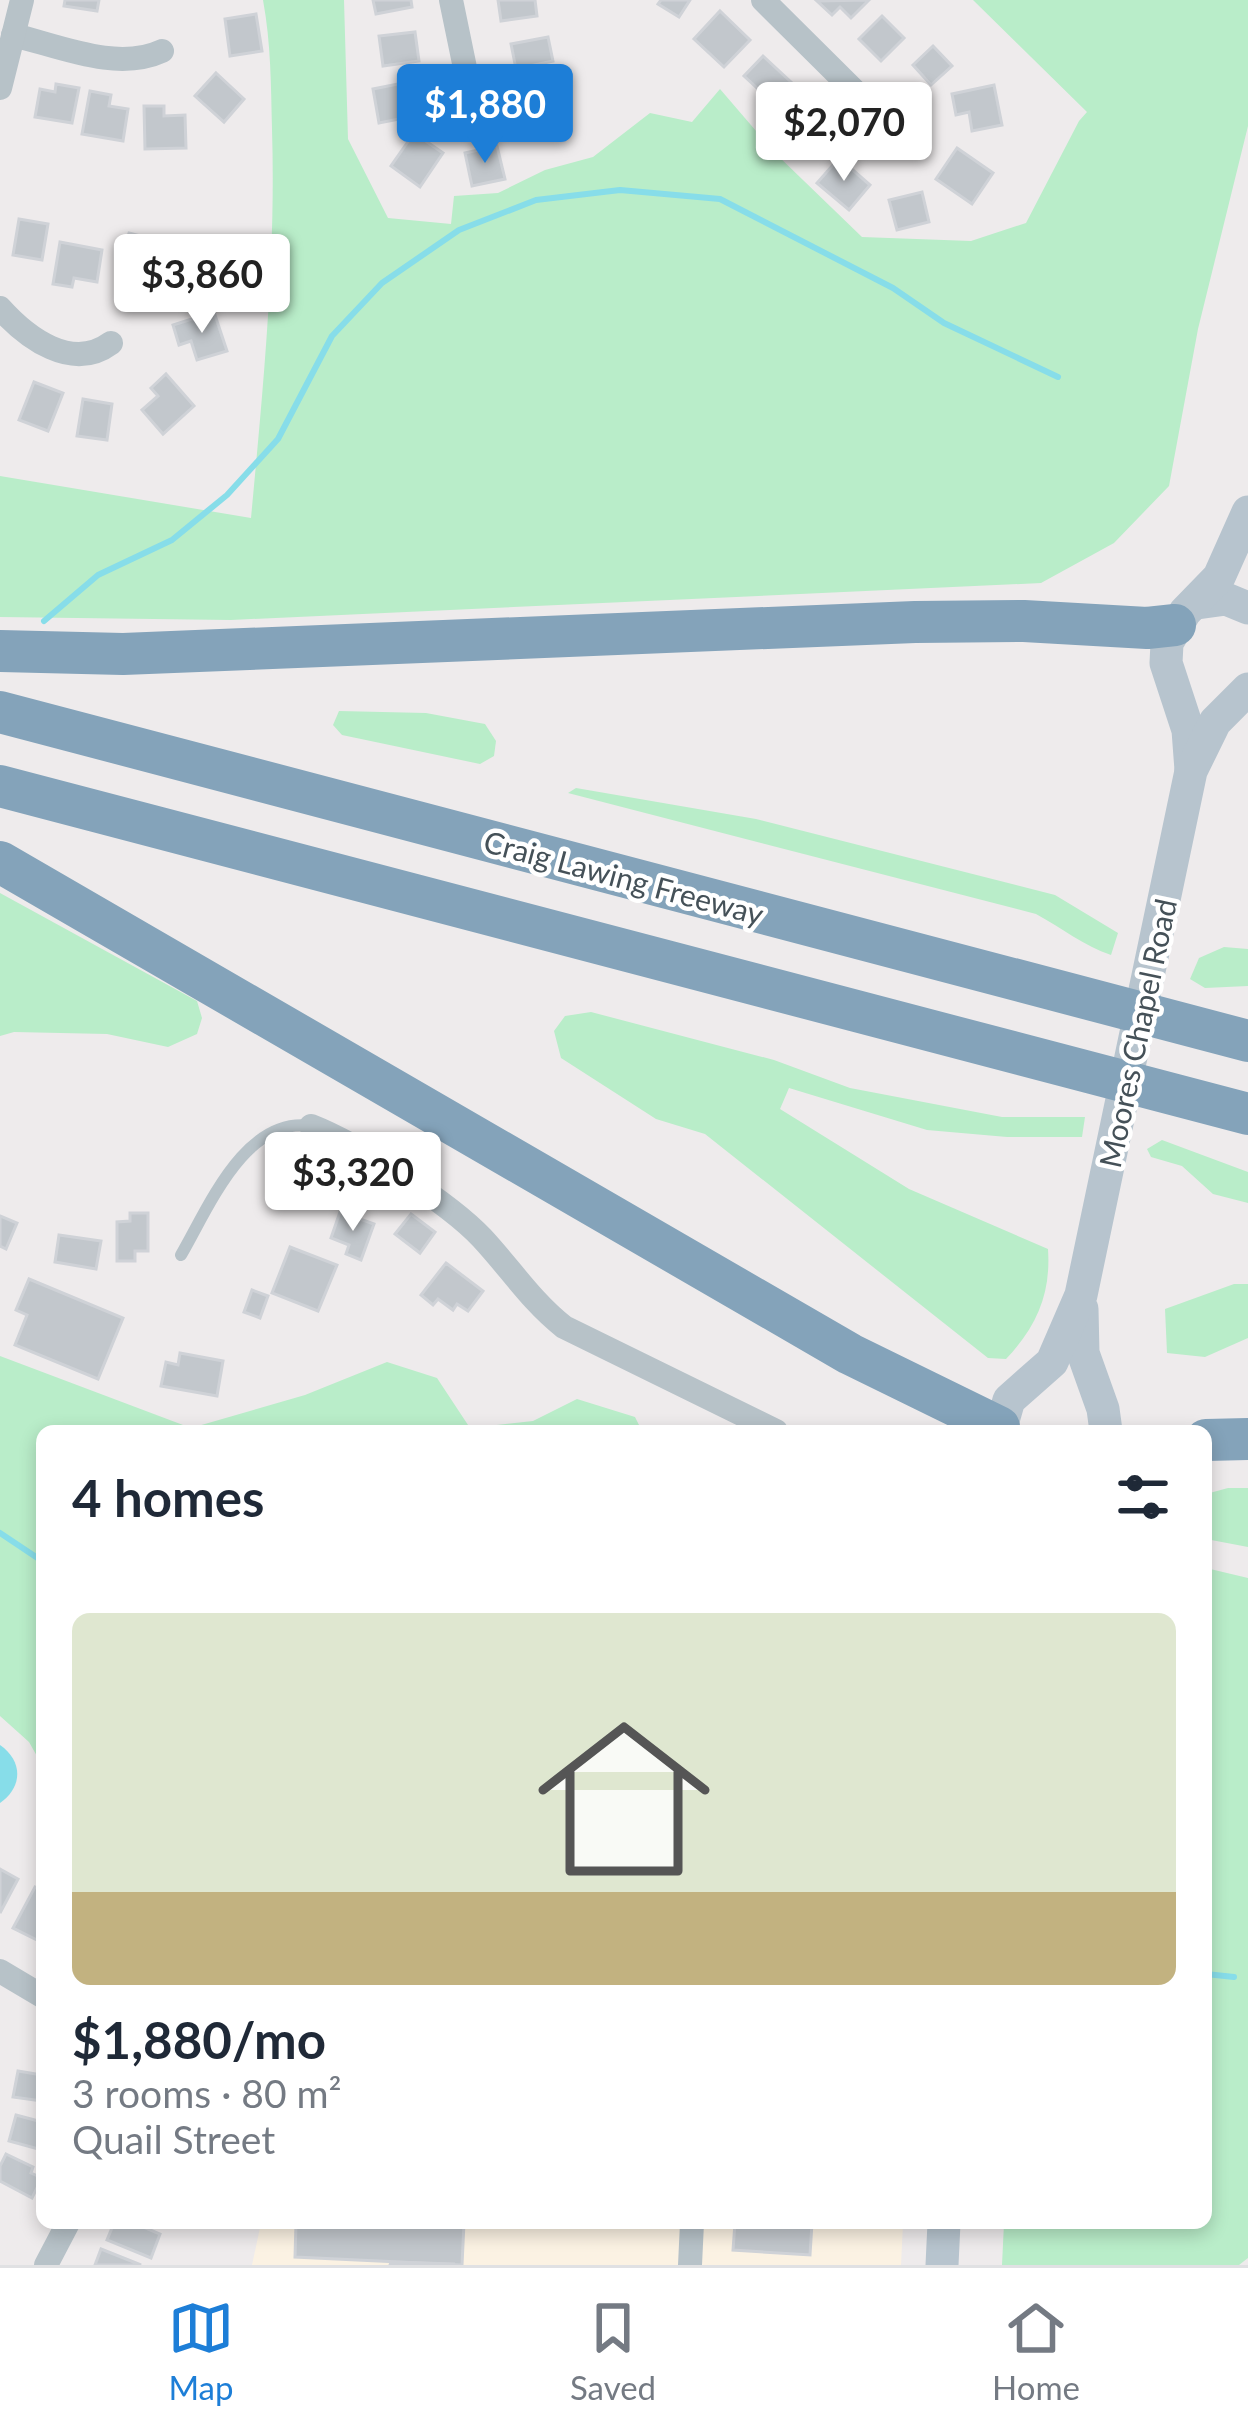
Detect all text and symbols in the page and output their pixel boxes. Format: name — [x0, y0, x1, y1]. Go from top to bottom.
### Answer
pin: $1,880 — [387, 64, 583, 166]
text: $1,880 — [424, 80, 546, 126]
pin: $2,070 — [746, 82, 942, 184]
text: $2,070 — [783, 98, 905, 144]
pin: $3,860 — [104, 234, 300, 336]
text: $3,860 — [141, 250, 263, 296]
street label: Craig Lawing Freeway — [480, 822, 768, 932]
street label: Moores Chapel Road — [1091, 895, 1183, 1171]
pin: $3,320 — [255, 1132, 451, 1234]
text: $3,320 — [292, 1148, 414, 1194]
icon: filters — [1110, 1464, 1176, 1530]
text: 4 homes — [72, 1467, 264, 1528]
icon: home — [516, 1691, 732, 1907]
text: $1,880/mo — [72, 2009, 326, 2070]
text: 3 rooms · 80 m² — [72, 2070, 342, 2116]
text: Quail Street — [72, 2116, 275, 2162]
tab: Map — [168, 2295, 234, 2407]
tab: Saved — [570, 2295, 656, 2407]
tab: Home — [992, 2295, 1080, 2407]

